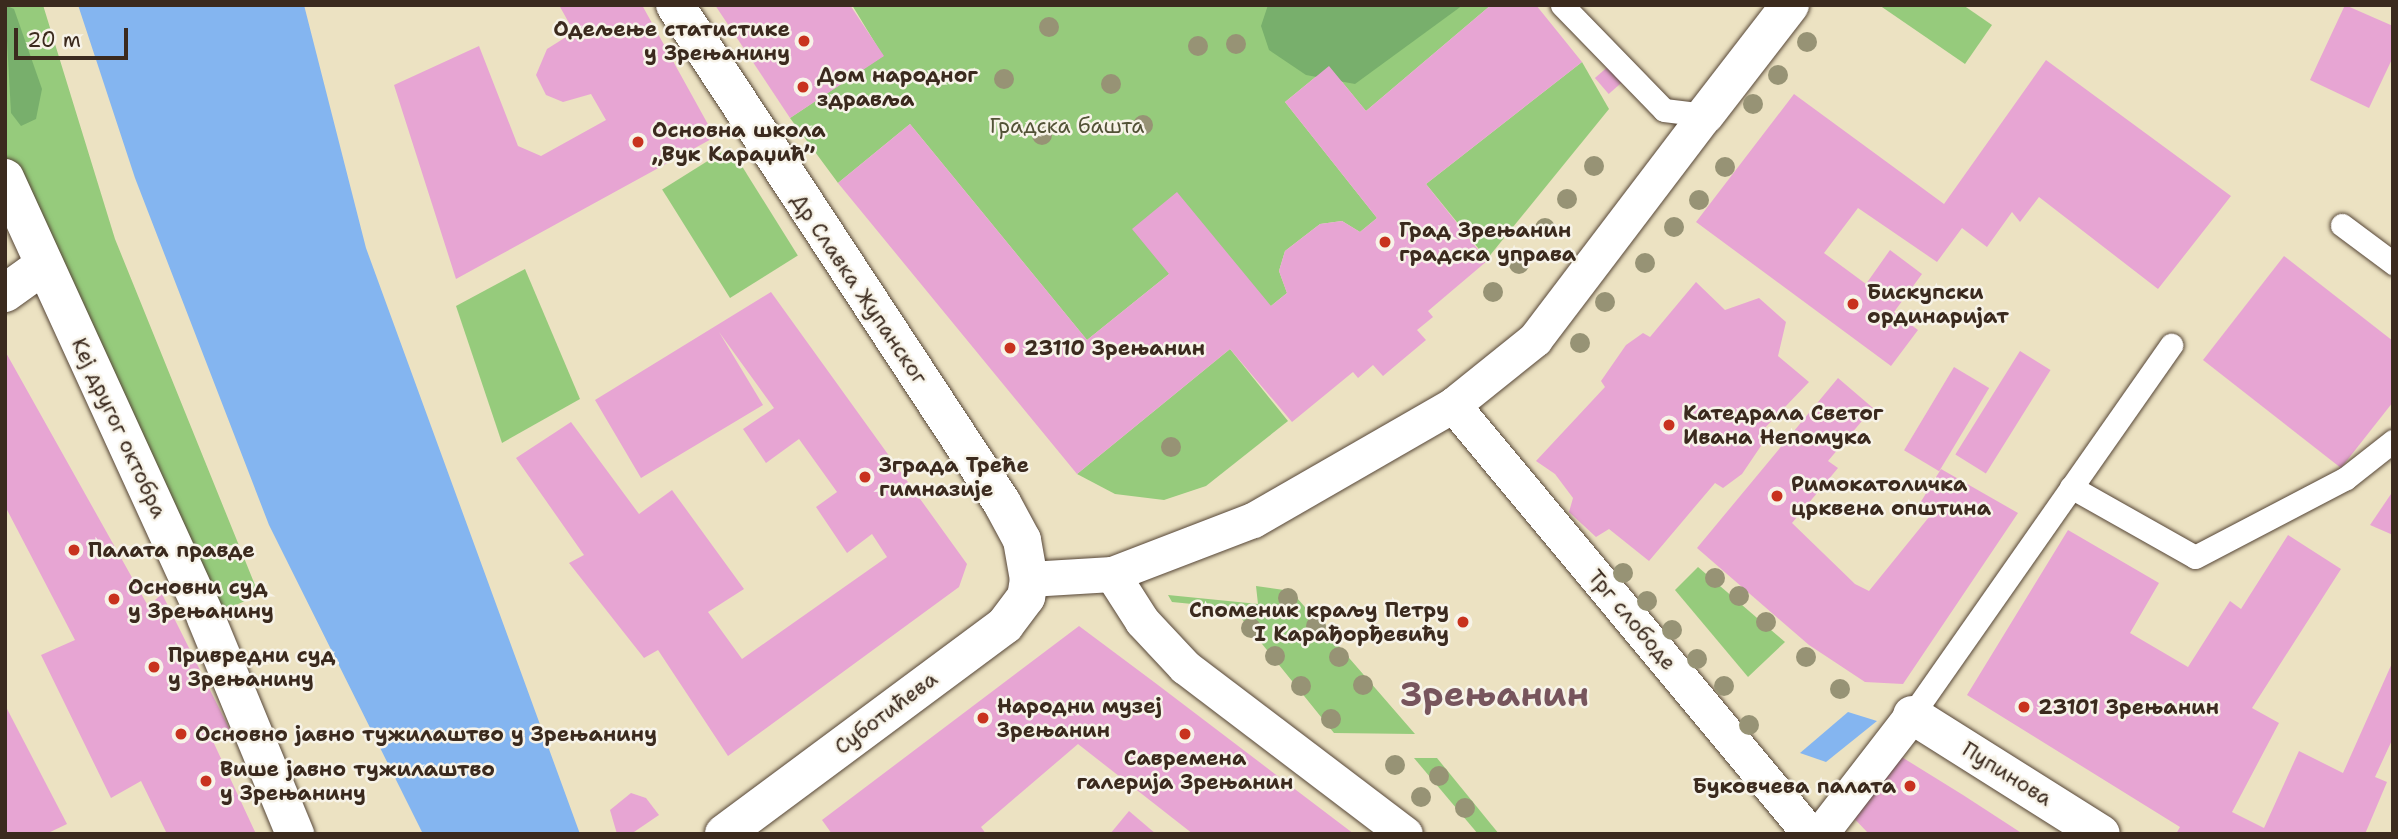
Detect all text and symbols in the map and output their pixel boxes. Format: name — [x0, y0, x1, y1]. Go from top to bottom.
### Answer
scale bar — [18, 14, 131, 58]
place label: Одељење статистике у Зрењанину — [553, 16, 790, 66]
text: 20 m — [27, 26, 81, 54]
marker: Одељење статистике у Зрењанину — [796, 33, 812, 49]
place label: Дом народног здравља — [817, 62, 978, 112]
marker: Дом народног здравља — [795, 79, 811, 95]
park label: Градска башта — [990, 113, 1144, 139]
place label: Основна школа „Вук Караџић” — [652, 117, 826, 167]
marker: Основна школа „Вук Караџић” — [630, 134, 646, 150]
street label: Др Славка Жупанског — [786, 189, 932, 389]
place label: Град Зрењанин градска управа — [1399, 217, 1576, 267]
marker: Град Зрењанин градска управа — [1377, 234, 1393, 250]
place label: Бискупски ординаријат — [1867, 279, 2009, 329]
marker: Бискупски ординаријат — [1845, 296, 1861, 312]
street label: Кеј другог октобра — [66, 334, 172, 522]
place label: 23110 Зрењанин — [1024, 335, 1205, 361]
marker: 23110 Зрењанин — [1002, 340, 1018, 356]
place label: Катедрала Светог Ивана Непомука — [1683, 400, 1883, 450]
marker: Катедрала Светог Ивана Непомука — [1661, 417, 1677, 433]
place label: Зграда Треће гимназије — [879, 452, 1029, 502]
marker: Зграда Треће гимназије — [857, 469, 873, 485]
place label: Римокатоличка црквена општина — [1791, 471, 1991, 521]
marker: Римокатоличка црквена општина — [1769, 488, 1785, 504]
place label: Палата правде — [88, 537, 255, 563]
marker: Палата правде — [66, 542, 82, 558]
street label: Трг слободе — [1583, 565, 1681, 675]
place label: Основни суд у Зрењанину — [128, 574, 274, 624]
marker: Основни суд у Зрењанину — [106, 591, 122, 607]
place label: Споменик краљу Петру I Карађорђевићу — [1189, 597, 1449, 647]
marker: Споменик краљу Петру I Карађорђевићу — [1455, 614, 1471, 630]
place label: Привредни суд у Зрењанину — [168, 642, 335, 692]
marker: Привредни суд у Зрењанину — [146, 659, 162, 675]
street label: Суботићева — [830, 666, 942, 760]
district label: Зрењанин — [1401, 673, 1589, 715]
place label: Народни музеј Зрењанин — [997, 693, 1162, 743]
place label: 23101 Зрењанин — [2038, 694, 2219, 720]
marker: 23101 Зрењанин — [2016, 699, 2032, 715]
marker: Народни музеј Зрењанин — [975, 710, 991, 726]
place label: Основно јавно тужилаштво у Зрењанину — [195, 721, 657, 747]
marker: Основно јавно тужилаштво у Зрењанину — [173, 726, 189, 742]
marker: Савремена галерија Зрењанин — [1177, 726, 1193, 742]
street label: Пупинова — [1958, 737, 2056, 811]
place label: Савремена галерија Зрењанин — [1077, 745, 1293, 795]
place label: Више јавно тужилаштво у Зрењанину — [220, 756, 495, 806]
marker: Више јавно тужилаштво у Зрењанину — [198, 773, 214, 789]
place label: Буковчева палата — [1693, 773, 1896, 799]
marker: Буковчева палата — [1902, 778, 1918, 794]

